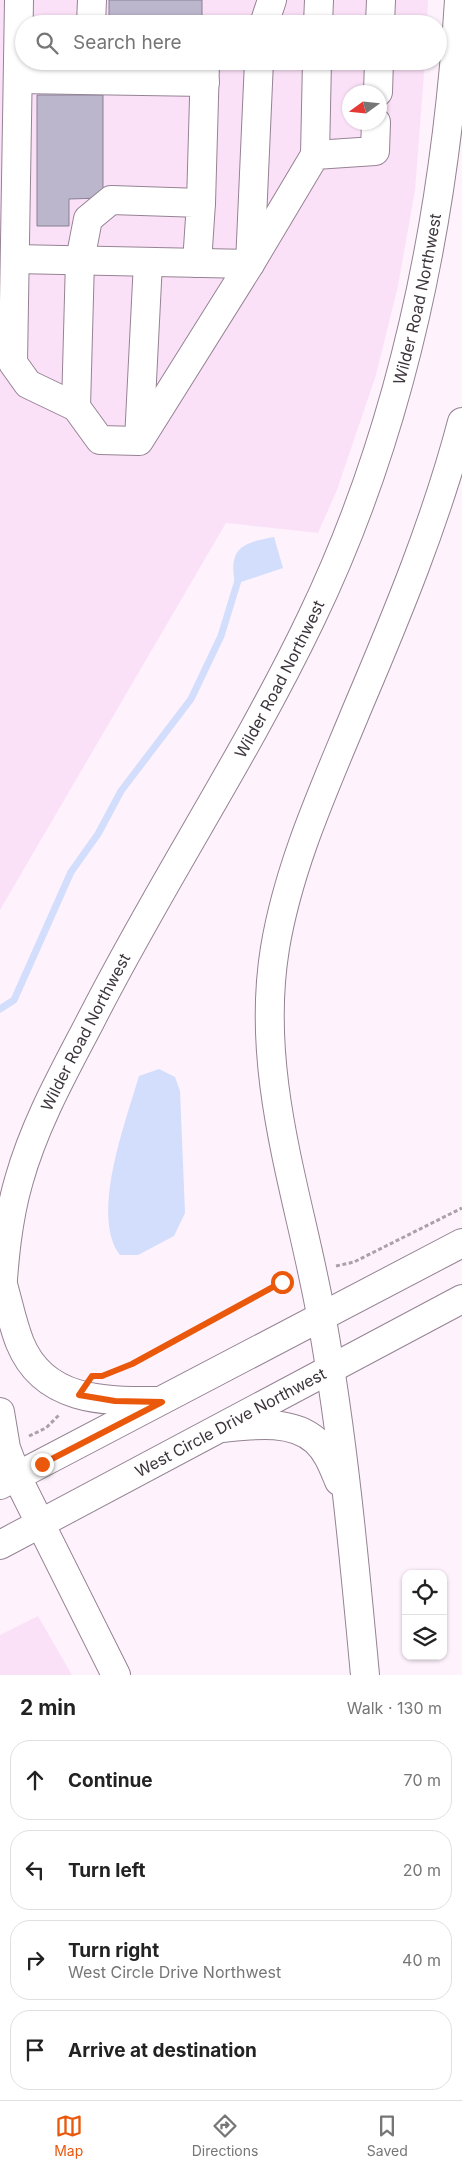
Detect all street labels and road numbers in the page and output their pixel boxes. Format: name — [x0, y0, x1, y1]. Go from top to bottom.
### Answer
street label: Wilder Road Northwest — [389, 212, 445, 387]
street label: Wilder Road Northwest — [230, 597, 328, 761]
street label: Wilder Road Northwest — [36, 950, 134, 1114]
street label: West Circle Drive Northwest — [132, 1363, 329, 1481]

